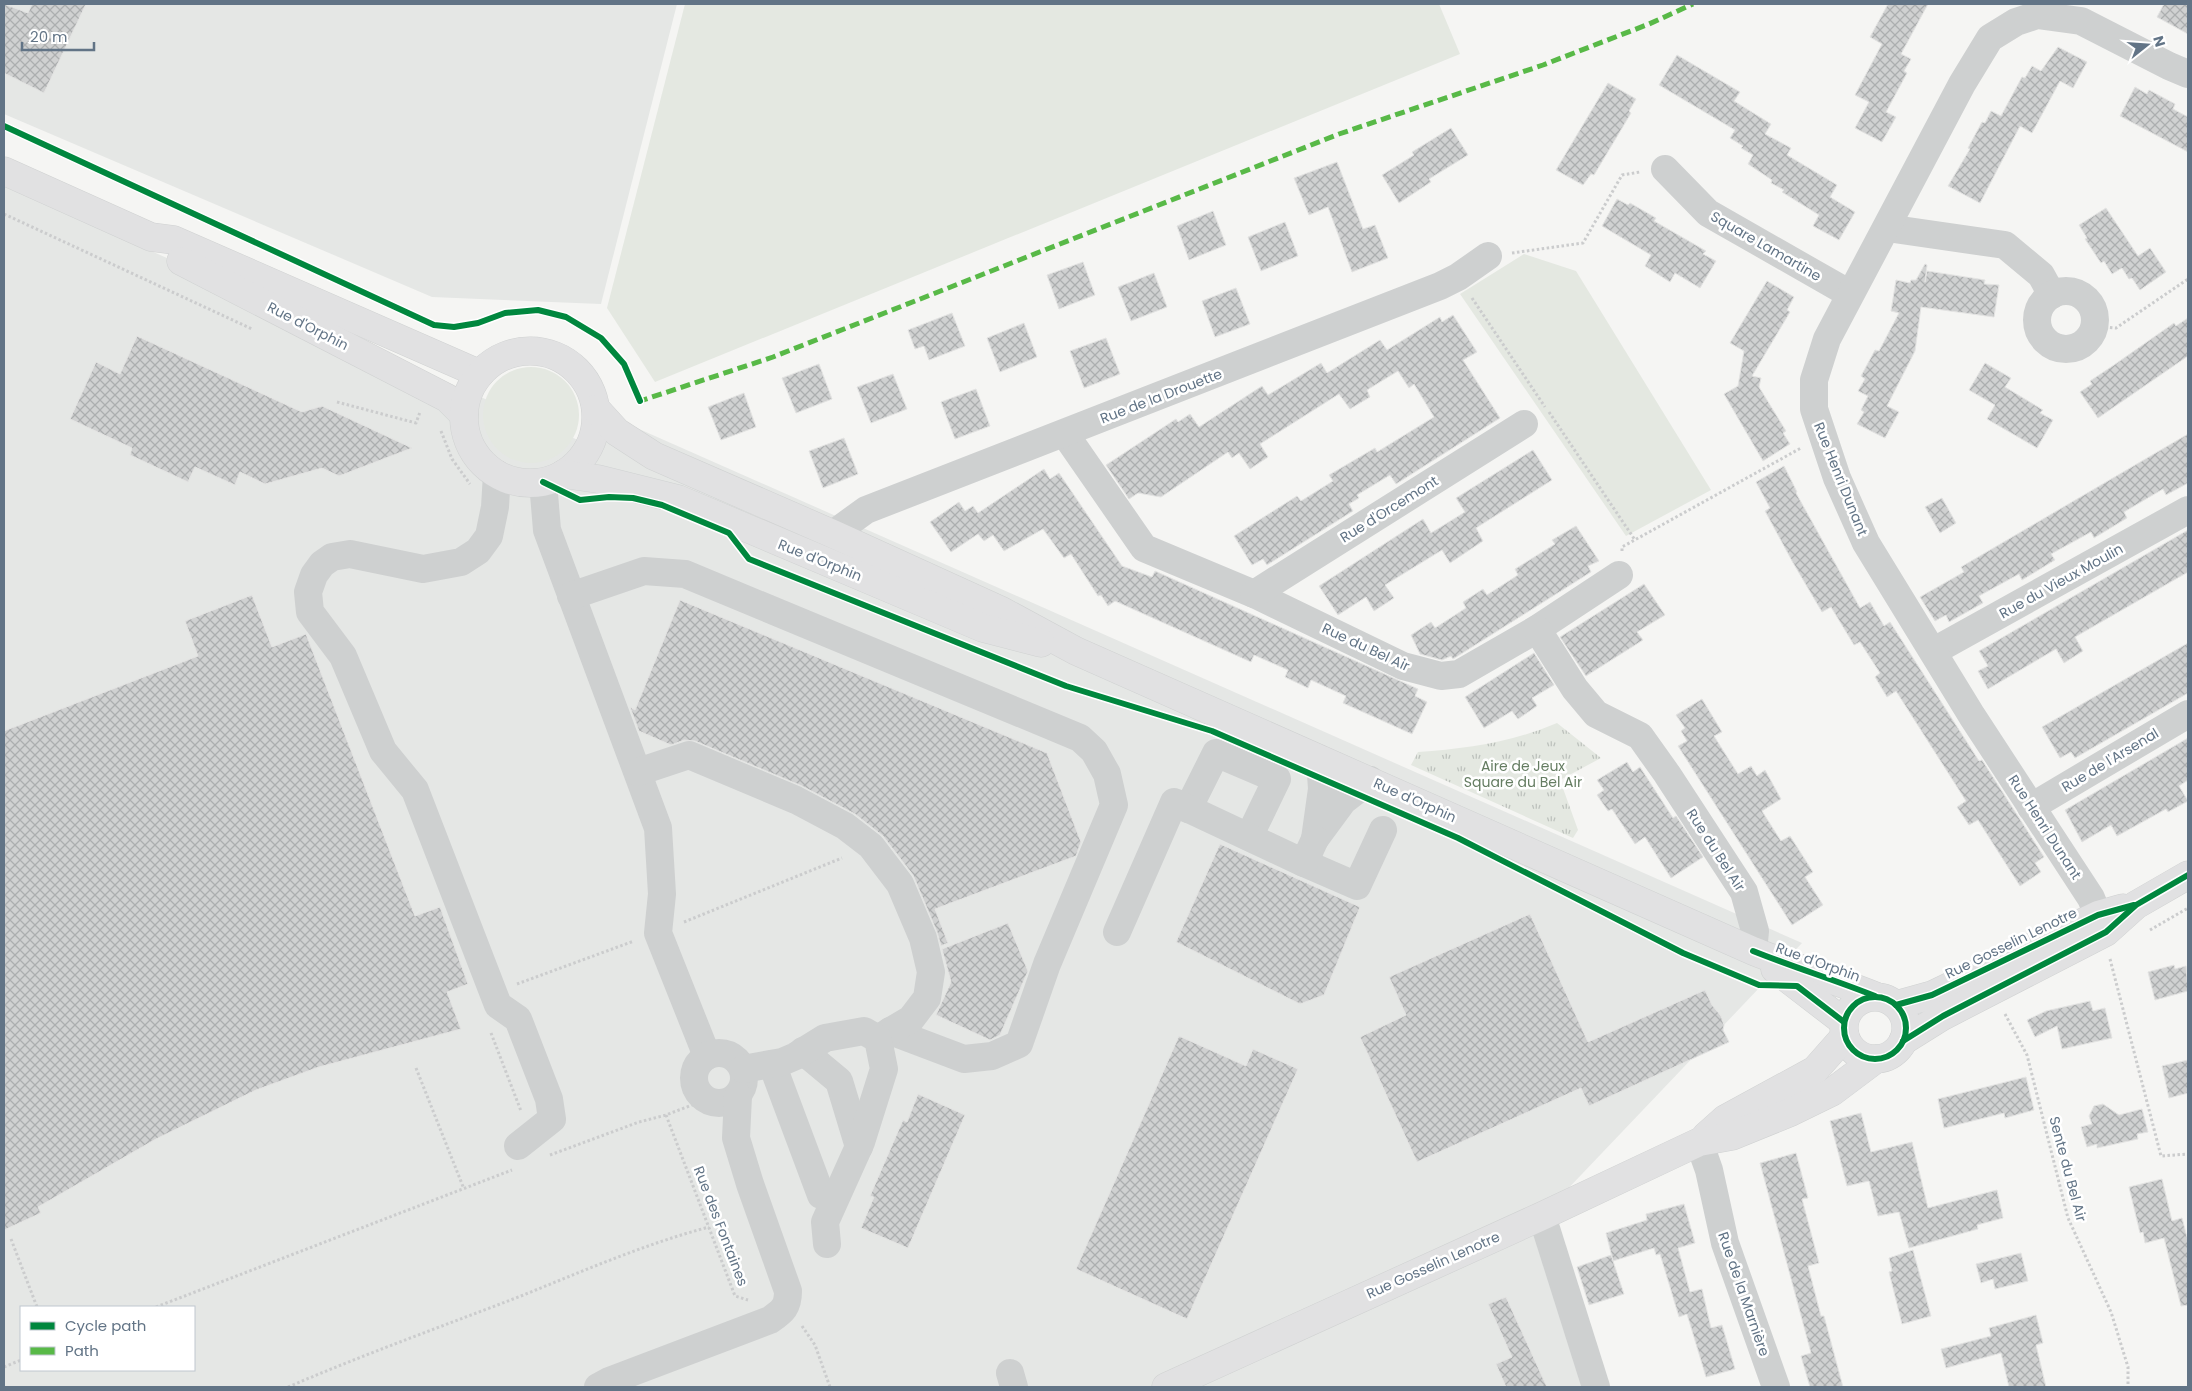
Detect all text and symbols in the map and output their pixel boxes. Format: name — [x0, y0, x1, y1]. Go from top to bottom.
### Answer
scale bar — [22, 20, 95, 52]
north arrow — [2122, 20, 2172, 70]
text: 20 m — [30, 26, 68, 47]
text: N — [2148, 33, 2171, 49]
street label: Square Lamartine — [1707, 206, 1825, 286]
street label: Rue d'Orphin — [264, 297, 352, 355]
street label: Rue de la Drouette — [1097, 363, 1225, 428]
street label: Rue Henri Dunant — [1809, 419, 1873, 539]
street label: Rue d'Orcemont — [1336, 471, 1442, 547]
street label: Rue d'Orphin — [775, 534, 865, 586]
street label: Rue du Vieux Moulin — [1995, 539, 2127, 623]
street label: Rue du Bel Air — [1319, 618, 1413, 676]
street label: Rue de l'Arsenal — [2058, 723, 2162, 797]
park label: Aire de Jeux Square du Bel Air — [1464, 756, 1582, 792]
street label: Rue Henri Dunant — [2004, 771, 2086, 883]
street label: Rue d'Orphin — [1370, 773, 1460, 827]
street label: Rue du Bel Air — [1682, 805, 1750, 895]
street label: Rue Gosselin Lenotre — [1942, 902, 2081, 984]
street label: Rue d'Orphin — [1773, 937, 1863, 987]
street label: Sente du Bel Air — [2044, 1114, 2092, 1224]
street label: Rue des Fontaines — [689, 1163, 753, 1289]
street label: Rue Gosselin Lenotre — [1363, 1226, 1503, 1303]
street label: Rue de la Marnière — [1713, 1229, 1775, 1359]
legend — [20, 1306, 195, 1371]
text: Cycle path — [65, 1315, 146, 1336]
text: Path — [65, 1340, 99, 1361]

